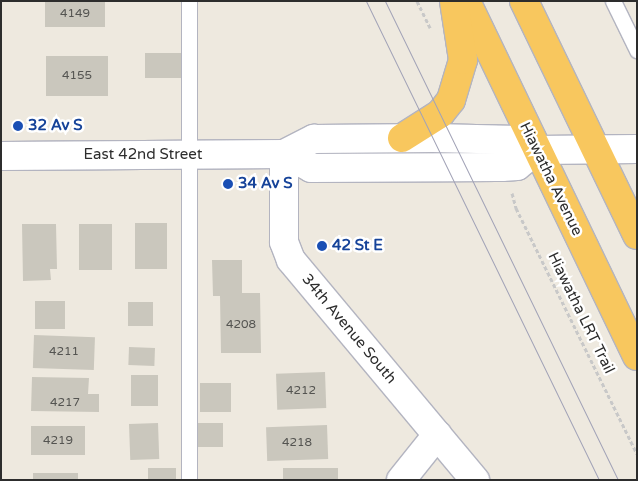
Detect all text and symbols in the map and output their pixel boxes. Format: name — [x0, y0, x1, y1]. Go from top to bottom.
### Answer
house number: 4149 — [60, 7, 90, 21]
house number: 4155 — [62, 69, 92, 83]
place label: 32 Av S — [28, 117, 82, 135]
street label: Hiawatha Avenue — [516, 119, 586, 239]
marker: 32 Av S — [12, 120, 24, 132]
street label: East 42nd Street — [84, 146, 202, 164]
place label: 34 Av S — [238, 175, 292, 193]
marker: 34 Av S — [222, 178, 234, 190]
place label: 42 St E — [332, 237, 383, 255]
marker: 42 St E — [316, 240, 328, 252]
street label: Hiawatha LRT Trail — [544, 249, 618, 377]
street label: 34th Avenue South — [298, 271, 400, 387]
house number: 4208 — [226, 318, 256, 332]
house number: 4211 — [49, 345, 79, 359]
house number: 4212 — [286, 384, 316, 398]
house number: 4217 — [50, 396, 80, 410]
house number: 4219 — [43, 434, 73, 448]
house number: 4218 — [282, 436, 312, 450]

